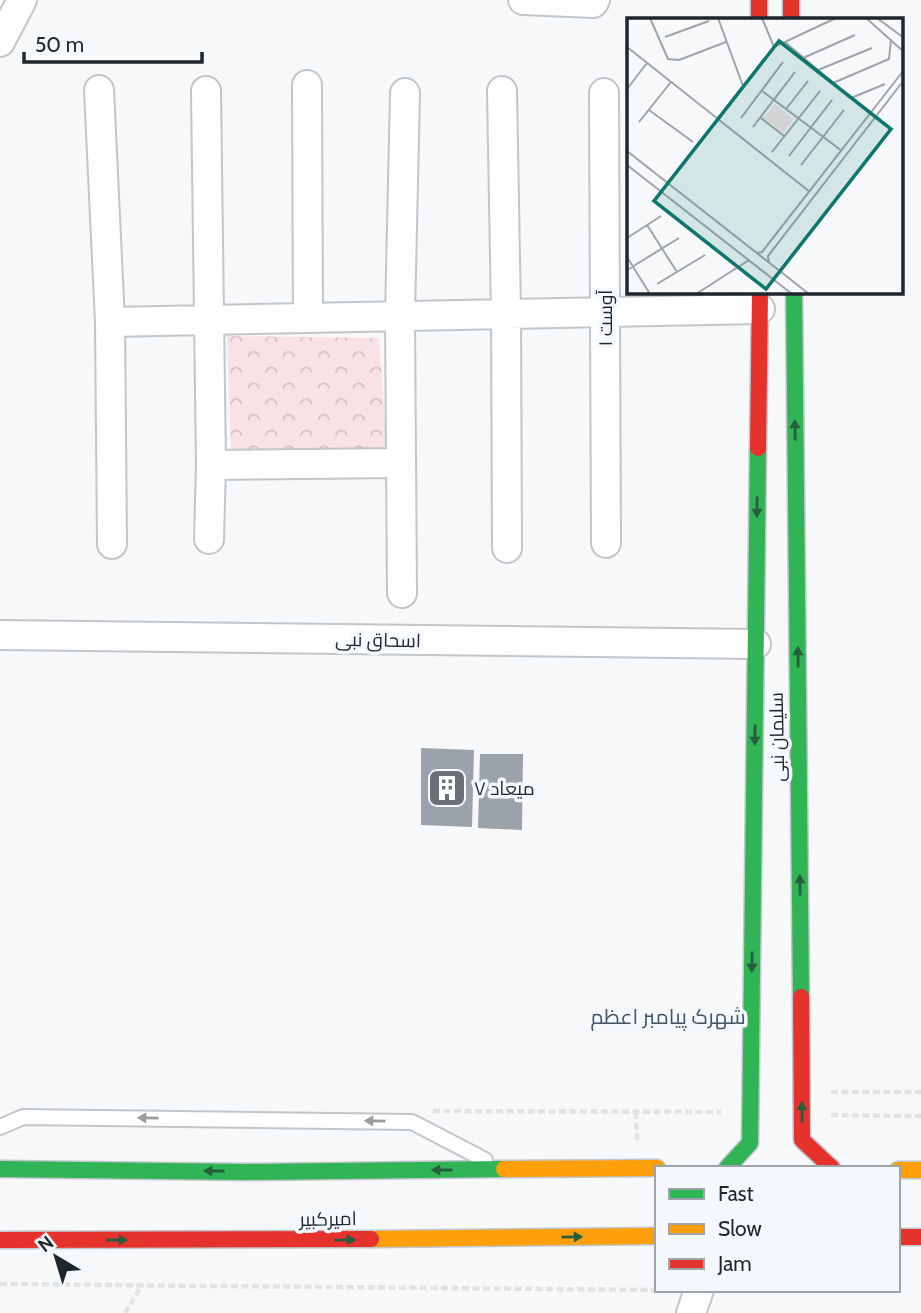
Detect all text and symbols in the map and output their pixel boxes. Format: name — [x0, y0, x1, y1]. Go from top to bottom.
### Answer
inset map — [627, 18, 904, 294]
scale bar — [24, 21, 203, 65]
text: 50 m — [35, 32, 84, 57]
street label: آوست ١ — [594, 290, 617, 346]
one-way arrow — [789, 418, 801, 440]
one-way arrow — [752, 497, 763, 519]
street label: اسحاق نبی — [335, 628, 421, 653]
one-way arrow — [792, 646, 803, 668]
street label: سلیمان نبی — [765, 692, 789, 782]
one-way arrow — [749, 724, 761, 746]
building icon: میعاد ۷ — [426, 767, 468, 809]
place label: میعاد ۷ — [474, 777, 535, 800]
one-way arrow — [794, 873, 806, 895]
one-way arrow — [746, 952, 758, 974]
district label: شهرک پیامبر اعظم — [590, 1004, 746, 1031]
one-way arrow — [796, 1101, 808, 1123]
one-way arrow — [137, 1112, 159, 1124]
one-way arrow — [364, 1116, 386, 1127]
one-way arrow — [430, 1164, 452, 1176]
one-way arrow — [203, 1165, 225, 1177]
legend — [655, 1166, 900, 1292]
text: Fast — [718, 1181, 754, 1206]
street label: امیرکبیر — [298, 1207, 357, 1231]
text: Slow — [718, 1216, 762, 1241]
north arrow — [21, 1222, 91, 1292]
text: N — [33, 1231, 58, 1257]
one-way arrow — [561, 1232, 583, 1243]
one-way arrow — [106, 1234, 128, 1246]
one-way arrow — [334, 1234, 356, 1246]
text: Jam — [717, 1251, 752, 1276]

